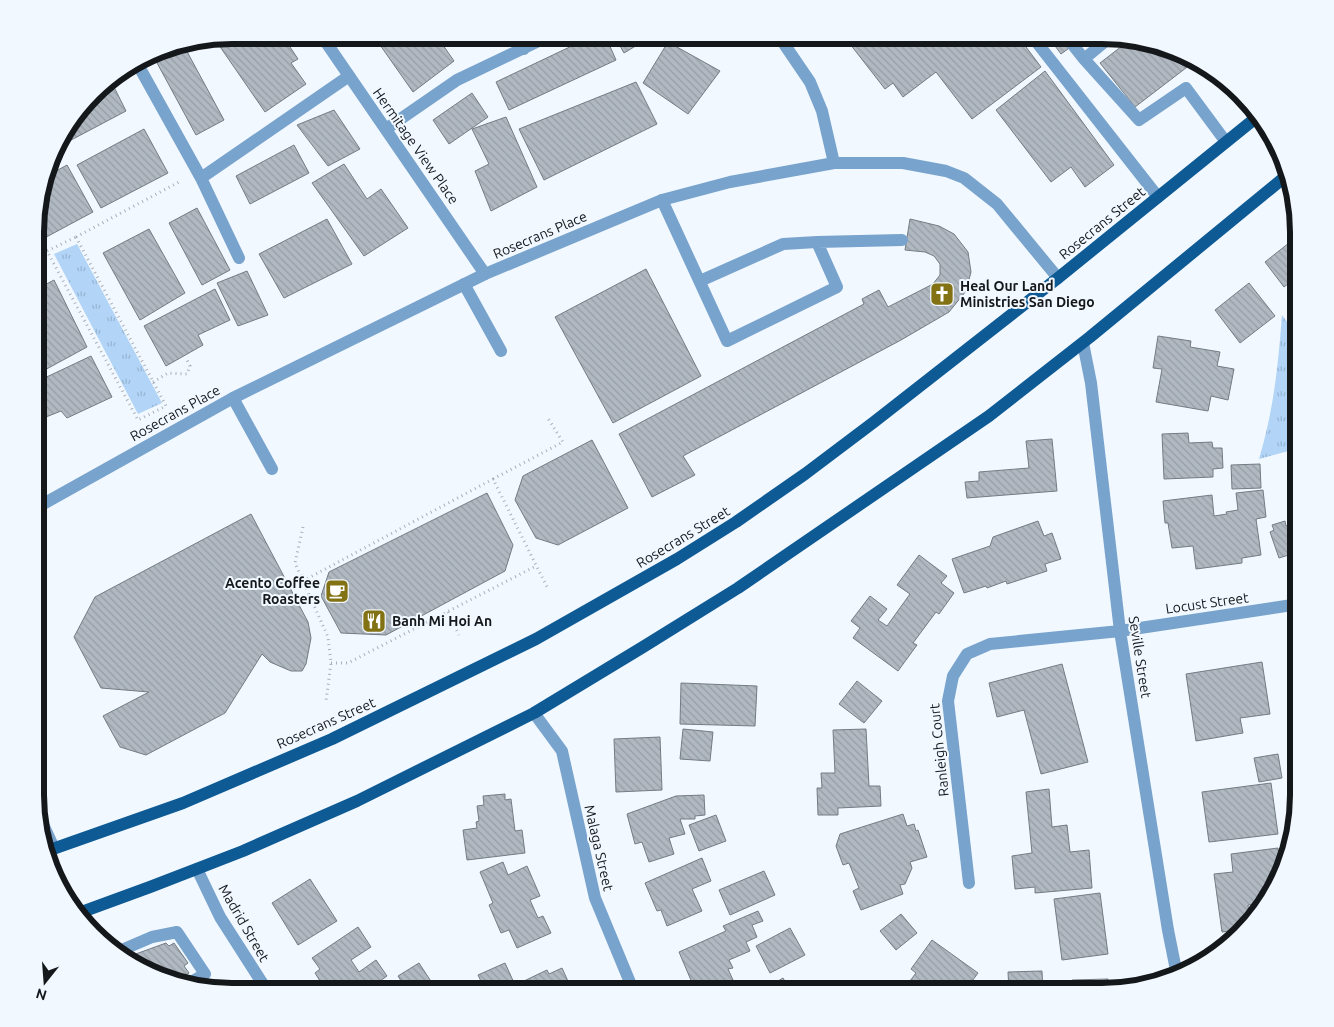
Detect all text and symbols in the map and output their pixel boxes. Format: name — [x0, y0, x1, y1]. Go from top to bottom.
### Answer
street label: Hermitage View Place — [370, 85, 462, 207]
street label: Rosecrans Street — [1056, 183, 1149, 263]
street label: Rosecrans Place — [491, 208, 589, 262]
place label: Heal Our Land Ministries San Diego — [960, 278, 1095, 310]
church icon: Heal Our Land Ministries San Diego — [929, 281, 955, 307]
street label: Rosecrans Place — [127, 382, 223, 444]
street label: Rosecrans Street — [633, 503, 733, 571]
place label: Acento Coffee Roasters — [225, 575, 320, 607]
cafe icon: Acento Coffee Roasters — [324, 578, 350, 604]
street label: Locust Street — [1164, 589, 1250, 617]
restaurant icon: Banh Mi Hoi An — [361, 608, 387, 634]
place label: Banh Mi Hoi An — [392, 613, 492, 629]
street label: Seville Street — [1126, 615, 1154, 700]
street label: Rosecrans Street — [274, 694, 378, 752]
street label: Ranleigh Court — [926, 702, 952, 797]
street label: Malaga Street — [581, 803, 617, 893]
street label: Madrid Street — [215, 881, 273, 965]
north arrow — [20, 957, 70, 1007]
text: N — [34, 985, 49, 1004]

